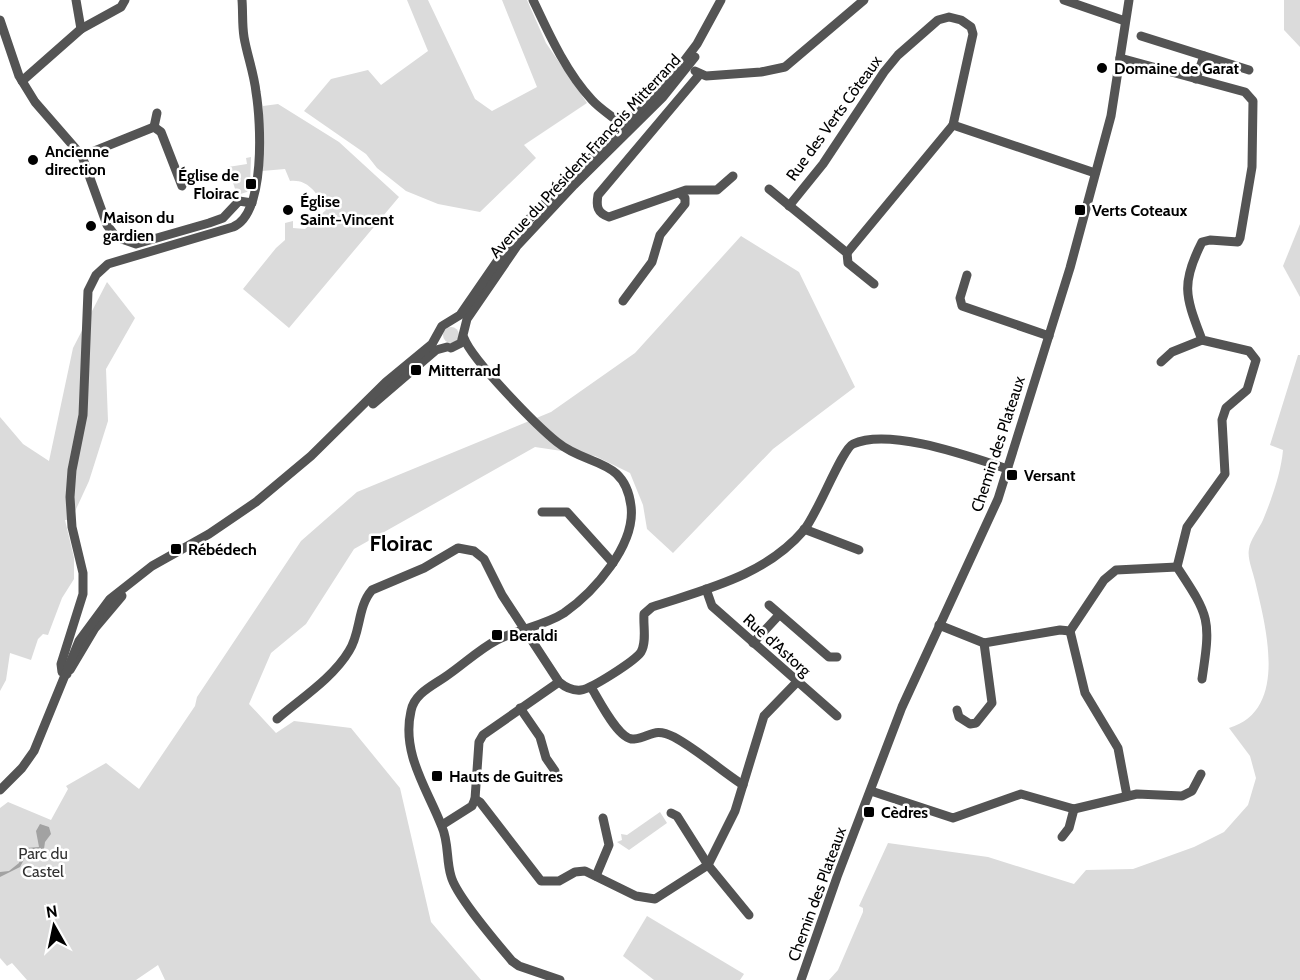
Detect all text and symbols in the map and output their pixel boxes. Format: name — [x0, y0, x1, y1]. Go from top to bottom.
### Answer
street label: Avenue du Président François Mitterrand — [485, 50, 685, 262]
street label: Rue des Verts Côteaux — [782, 51, 886, 184]
place label: Domaine de Garat — [1114, 59, 1240, 78]
marker: Domaine de Garat — [1095, 61, 1109, 75]
place label: Ancienne direction — [45, 142, 109, 179]
marker: Ancienne direction — [26, 153, 40, 167]
place label: Église de Floirac — [178, 166, 239, 203]
marker: Église de Floirac — [244, 177, 258, 191]
place label: Église Saint-Vincent — [300, 192, 394, 229]
place label: Verts Coteaux — [1092, 201, 1188, 220]
marker: Église Saint-Vincent — [281, 203, 295, 217]
marker: Verts Coteaux — [1073, 203, 1087, 217]
place label: Maison du gardien — [103, 208, 174, 245]
marker: Maison du gardien — [84, 219, 98, 233]
place label: Mitterrand — [428, 361, 501, 380]
marker: Mitterrand — [409, 363, 423, 377]
street label: Chemin des Plateaux — [967, 373, 1029, 514]
place label: Versant — [1024, 466, 1076, 485]
marker: Versant — [1005, 468, 1019, 482]
district label: Floirac — [369, 530, 433, 557]
place label: Rébédech — [188, 540, 257, 559]
marker: Rébédech — [169, 542, 183, 556]
street label: Rue d'Astorg — [739, 610, 815, 681]
place label: Beraldi — [509, 626, 558, 645]
marker: Beraldi — [490, 628, 504, 642]
place label: Hauts de Guitres — [449, 767, 563, 786]
marker: Hauts de Guitres — [430, 769, 444, 783]
place label: Cèdres — [881, 803, 928, 822]
marker: Cèdres — [862, 805, 876, 819]
street label: Chemin des Plateaux — [784, 824, 850, 964]
park label: Parc du Castel — [18, 844, 68, 881]
north arrow — [24, 896, 84, 956]
text: N — [45, 901, 59, 922]

